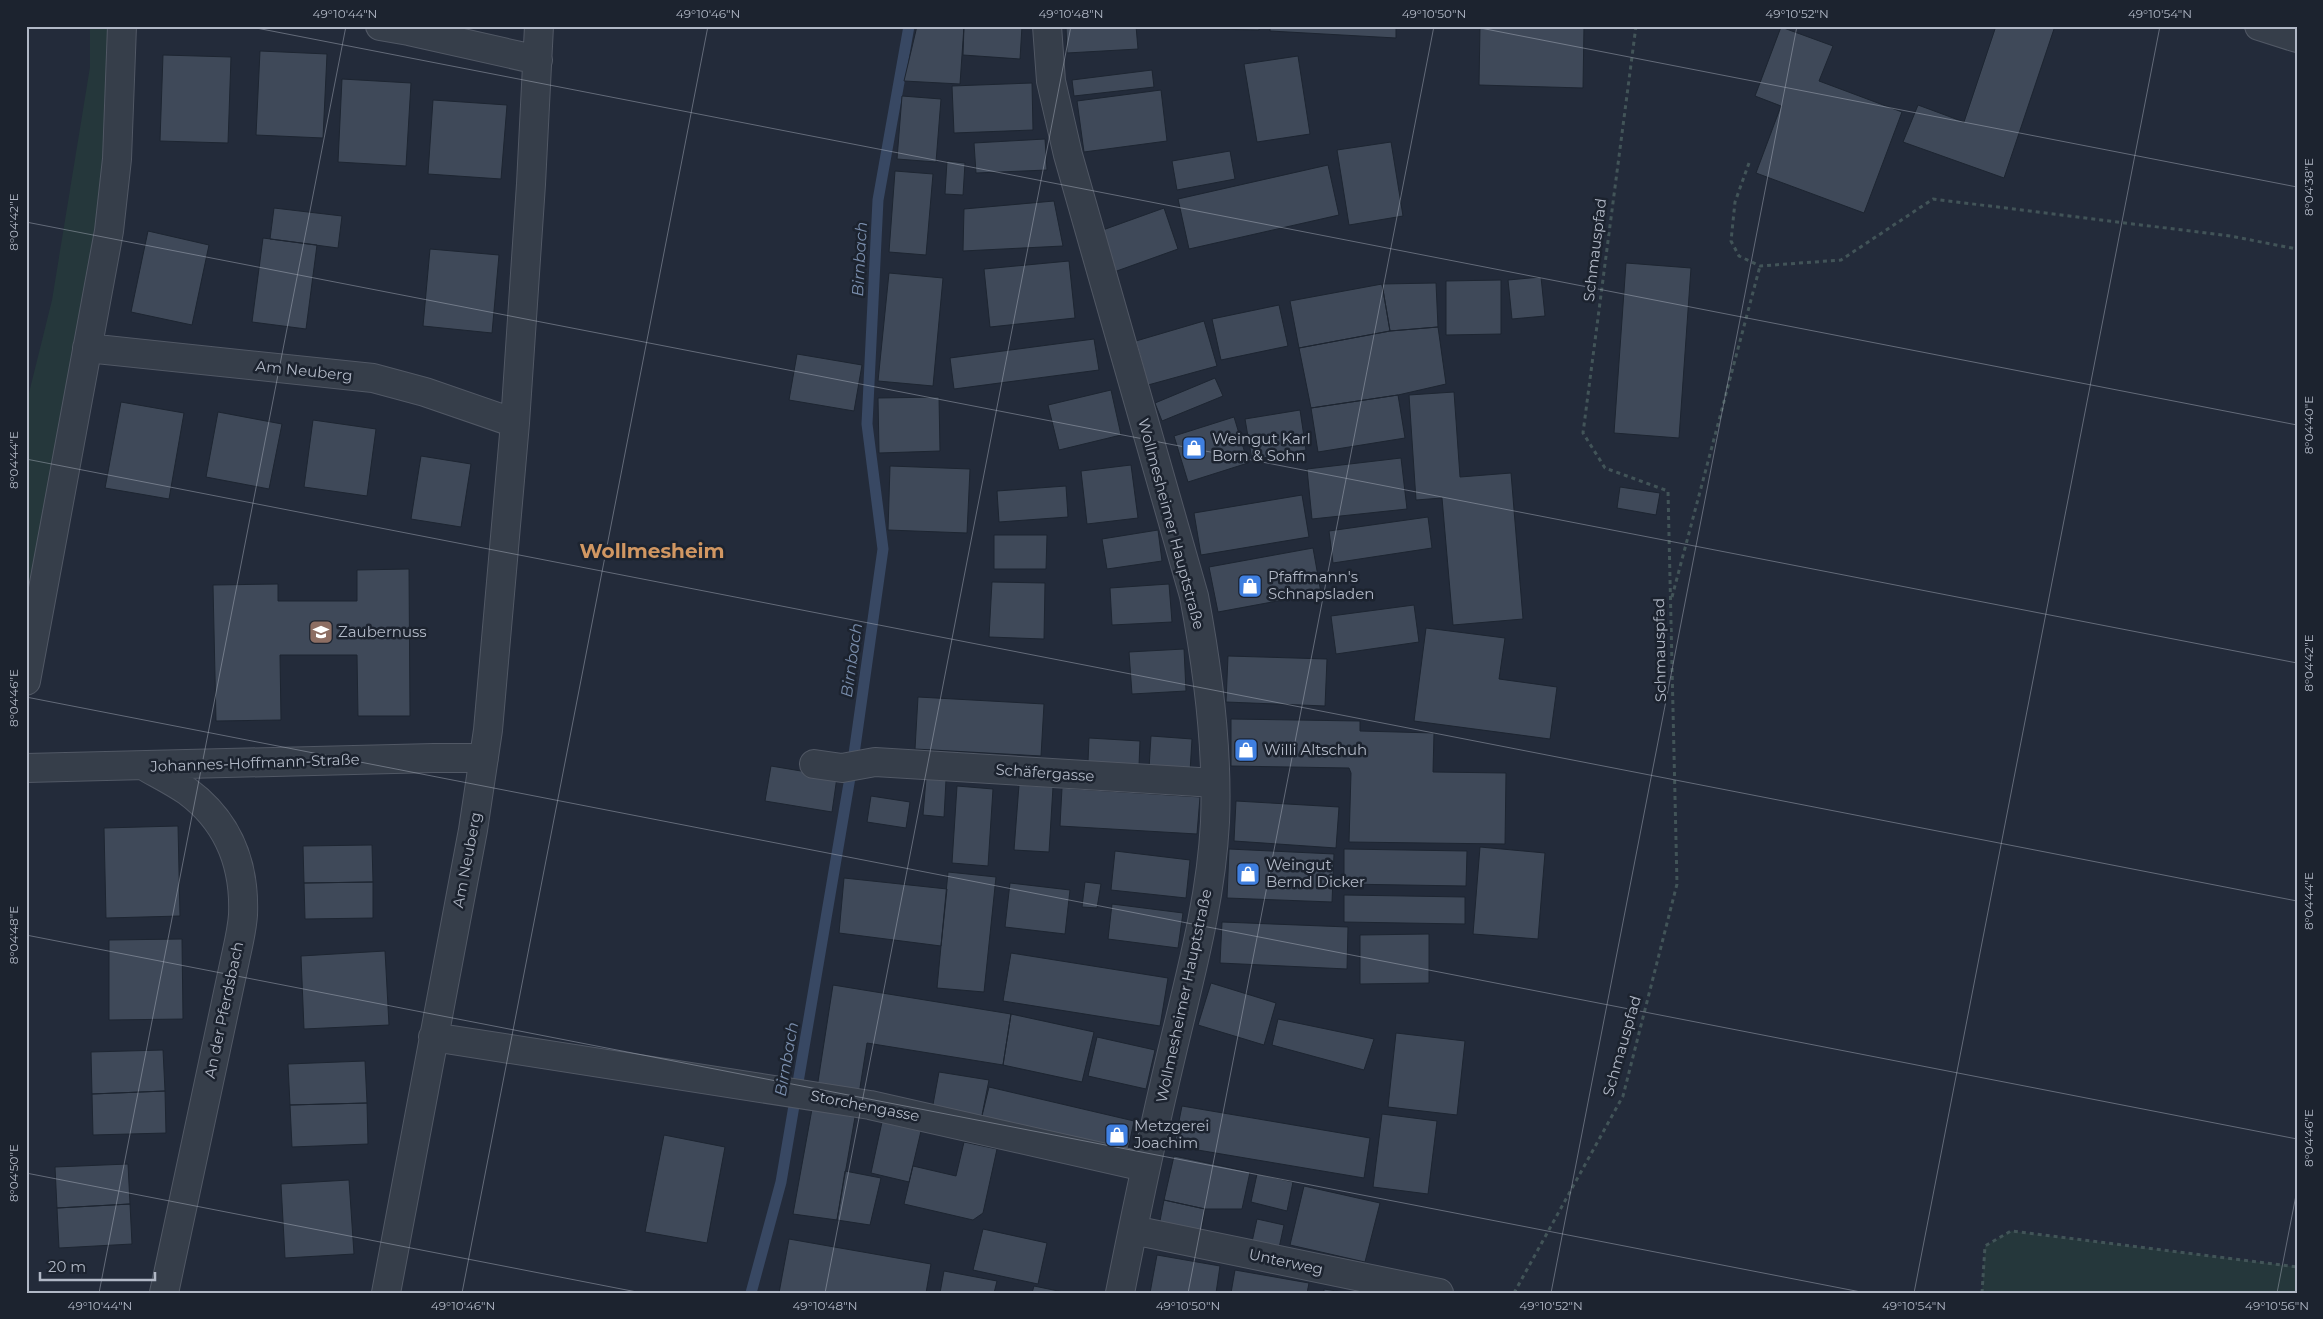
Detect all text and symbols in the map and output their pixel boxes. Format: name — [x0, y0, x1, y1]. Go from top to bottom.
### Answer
text: 49°10'44"N — [313, 6, 377, 21]
text: 49°10'46"N — [676, 6, 740, 21]
text: 49°10'48"N — [1039, 6, 1104, 21]
text: 49°10'50"N — [1402, 6, 1466, 21]
text: 49°10'52"N — [1765, 6, 1829, 21]
text: 49°10'54"N — [2128, 6, 2192, 21]
text: 8°04'38"E — [2301, 158, 2316, 216]
text: 8°04'42"E — [6, 193, 21, 251]
street label: Schmauspfad — [1579, 197, 1610, 303]
water label: Birnbach — [848, 221, 871, 297]
street label: Am Neuberg — [255, 356, 353, 385]
text: 8°04'40"E — [2301, 396, 2316, 454]
street label: Wollmesheimer Hauptstraße — [1134, 416, 1209, 632]
place label: Weingut Karl Born & Sohn — [1212, 429, 1311, 465]
text: 8°04'44"E — [6, 431, 21, 489]
shop icon: Weingut Karl Born & Sohn — [1181, 435, 1207, 461]
district label: Wollmesheim — [579, 539, 725, 563]
place label: Pfaffmann's Schnapsladen — [1268, 567, 1374, 603]
shop icon: Pfaffmann's Schnapsladen — [1237, 573, 1263, 599]
street label: Schmauspfad — [1649, 598, 1670, 702]
school or university icon: Zaubernuss — [308, 619, 334, 645]
place label: Zaubernuss — [338, 622, 427, 641]
water label: Birnbach — [837, 622, 866, 698]
text: 8°04'42"E — [2301, 634, 2316, 692]
text: 8°04'46"E — [6, 669, 21, 727]
shop icon: Willi Altschuh — [1233, 737, 1259, 763]
place label: Willi Altschuh — [1264, 740, 1367, 759]
street label: Johannes-Hoffmann-Straße — [149, 749, 360, 776]
street label: Schäfergasse — [995, 760, 1095, 785]
street label: Am Neuberg — [448, 810, 485, 909]
place label: Weingut Bernd Dicker — [1266, 855, 1365, 891]
shop icon: Weingut Bernd Dicker — [1235, 861, 1261, 887]
text: 8°04'44"E — [2301, 872, 2316, 930]
street label: Wollmesheimer Hauptstraße — [1152, 887, 1215, 1104]
text: 8°04'48"E — [6, 906, 21, 964]
street label: An der Pferdsbach — [200, 940, 247, 1080]
street label: Schmauspfad — [1598, 993, 1645, 1098]
water label: Birnbach — [771, 1021, 802, 1098]
street label: Storchengasse — [809, 1086, 921, 1125]
text: 8°04'46"E — [2301, 1109, 2316, 1167]
place label: Metzgerei Joachim — [1133, 1116, 1209, 1152]
shop icon: Metzgerei Joachim — [1104, 1122, 1130, 1148]
text: 8°04'50"E — [6, 1144, 21, 1202]
street label: Unterweg — [1247, 1244, 1325, 1279]
scale bar — [40, 1249, 155, 1281]
text: 20 m — [48, 1257, 86, 1276]
text: 49°10'44"N — [68, 1298, 132, 1313]
text: 49°10'46"N — [431, 1298, 495, 1313]
text: 49°10'48"N — [793, 1298, 858, 1313]
text: 49°10'50"N — [1156, 1298, 1220, 1313]
text: 49°10'52"N — [1519, 1298, 1583, 1313]
text: 49°10'54"N — [1882, 1298, 1946, 1313]
text: 49°10'56"N — [2245, 1298, 2309, 1313]

